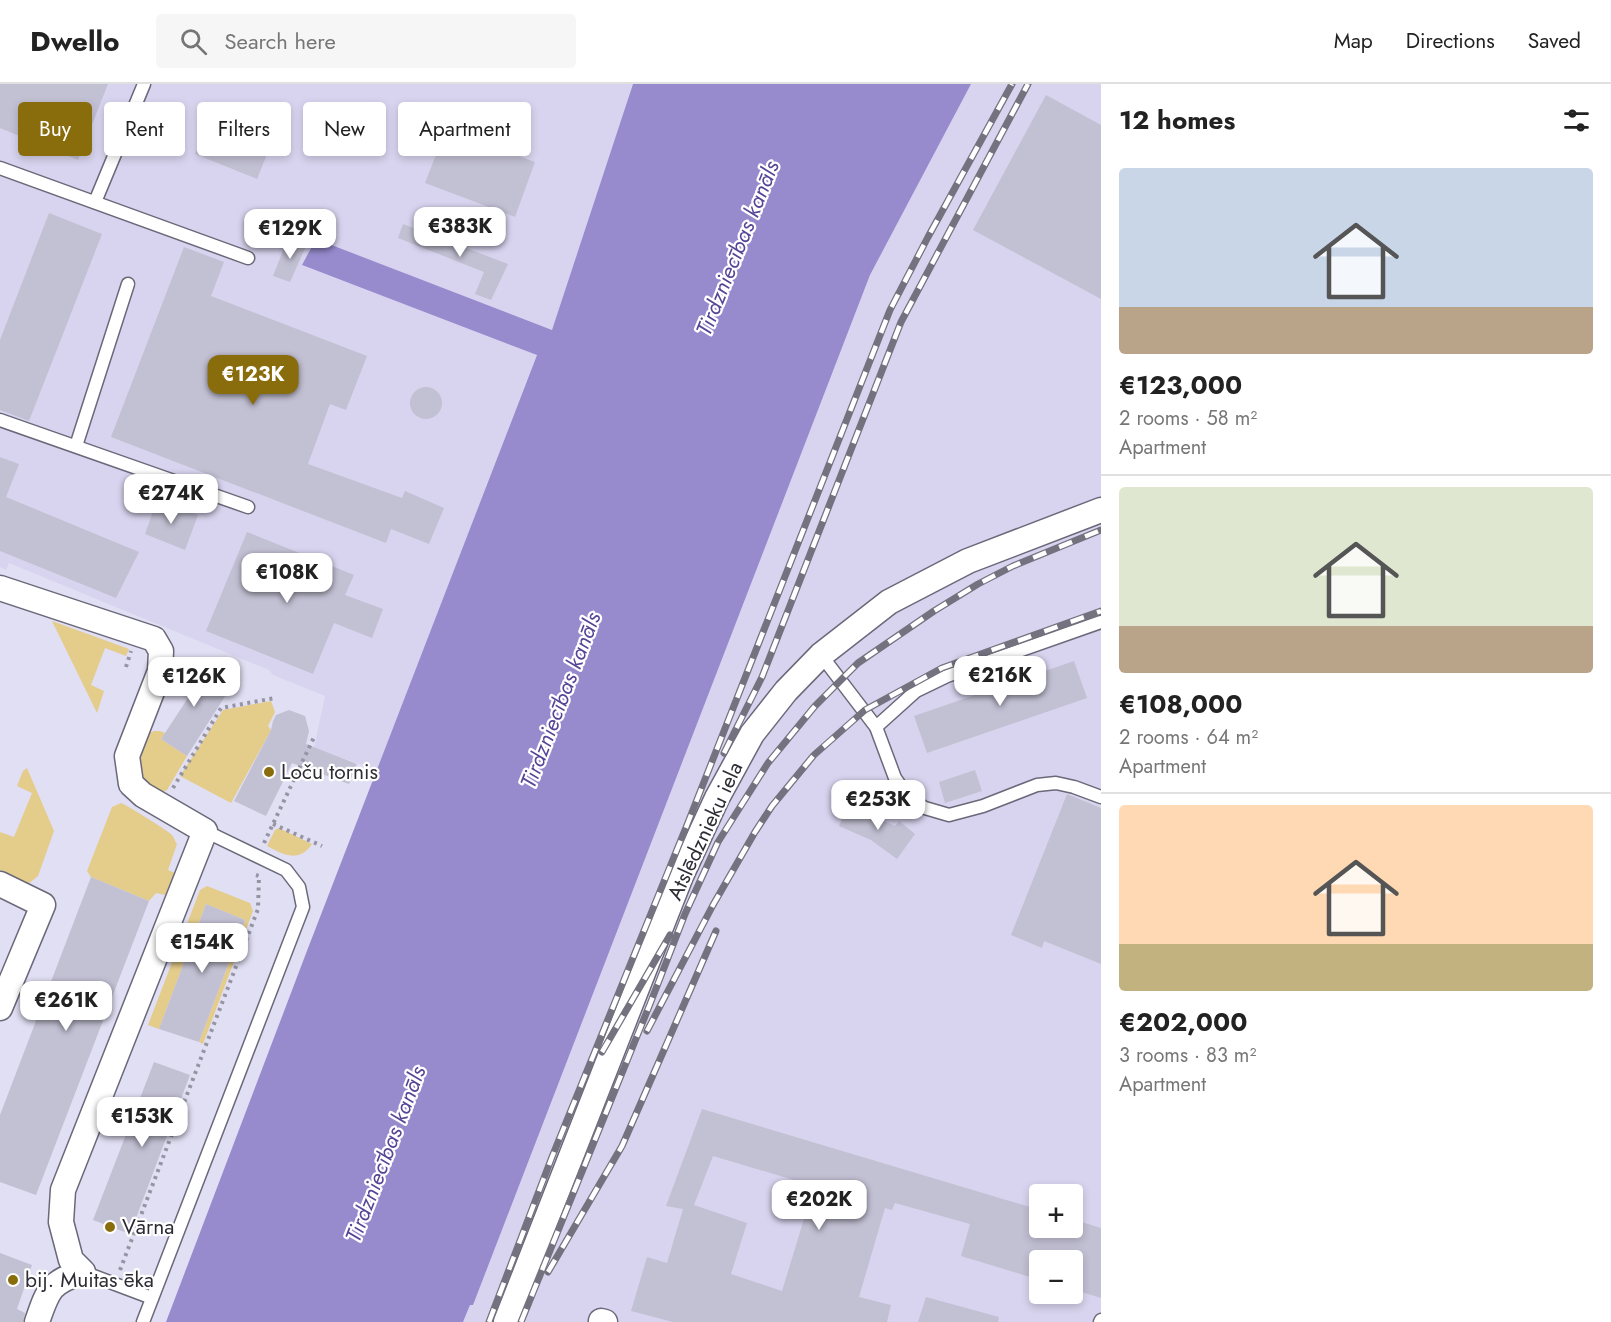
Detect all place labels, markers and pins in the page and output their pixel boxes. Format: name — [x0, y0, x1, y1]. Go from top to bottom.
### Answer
pin: €383K — [418, 207, 502, 258]
pin: €129K — [248, 209, 332, 260]
pin: €123K — [211, 355, 295, 406]
pin: €274K — [129, 474, 213, 525]
pin: €108K — [245, 553, 329, 604]
pin: €216K — [958, 656, 1042, 707]
pin: €126K — [152, 657, 236, 708]
place label: Loču tornis — [281, 757, 378, 787]
marker: Loču tornis — [262, 765, 276, 779]
pin: €253K — [836, 780, 920, 831]
pin: €154K — [160, 923, 244, 974]
pin: €261K — [24, 981, 108, 1032]
pin: €153K — [100, 1097, 184, 1148]
pin: €202K — [777, 1180, 861, 1231]
place label: Vārna — [122, 1212, 174, 1242]
marker: Vārna — [103, 1220, 117, 1234]
place label: bij. Muitas ēka — [25, 1265, 154, 1295]
marker: bij. Muitas ēka — [6, 1273, 20, 1287]

